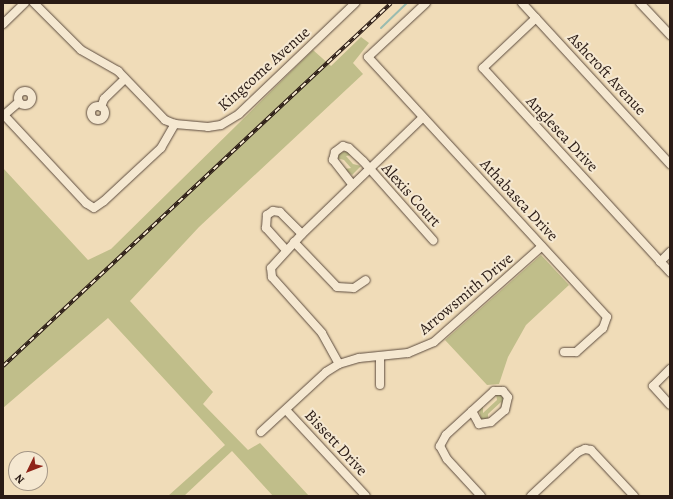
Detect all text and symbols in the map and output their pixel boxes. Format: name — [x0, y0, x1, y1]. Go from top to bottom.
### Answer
street label: Kingcome Avenue — [214, 23, 314, 115]
street label: Ashcroft Avenue — [564, 29, 650, 119]
street label: Anglesea Drive — [522, 92, 602, 176]
street label: Athabasca Drive — [476, 155, 562, 245]
street label: Alexis Court — [377, 159, 445, 231]
street label: Arrowsmith Drive — [415, 249, 517, 339]
street label: Bissett Drive — [300, 406, 372, 480]
north arrow — [8, 451, 48, 491]
text: N — [11, 471, 28, 487]

